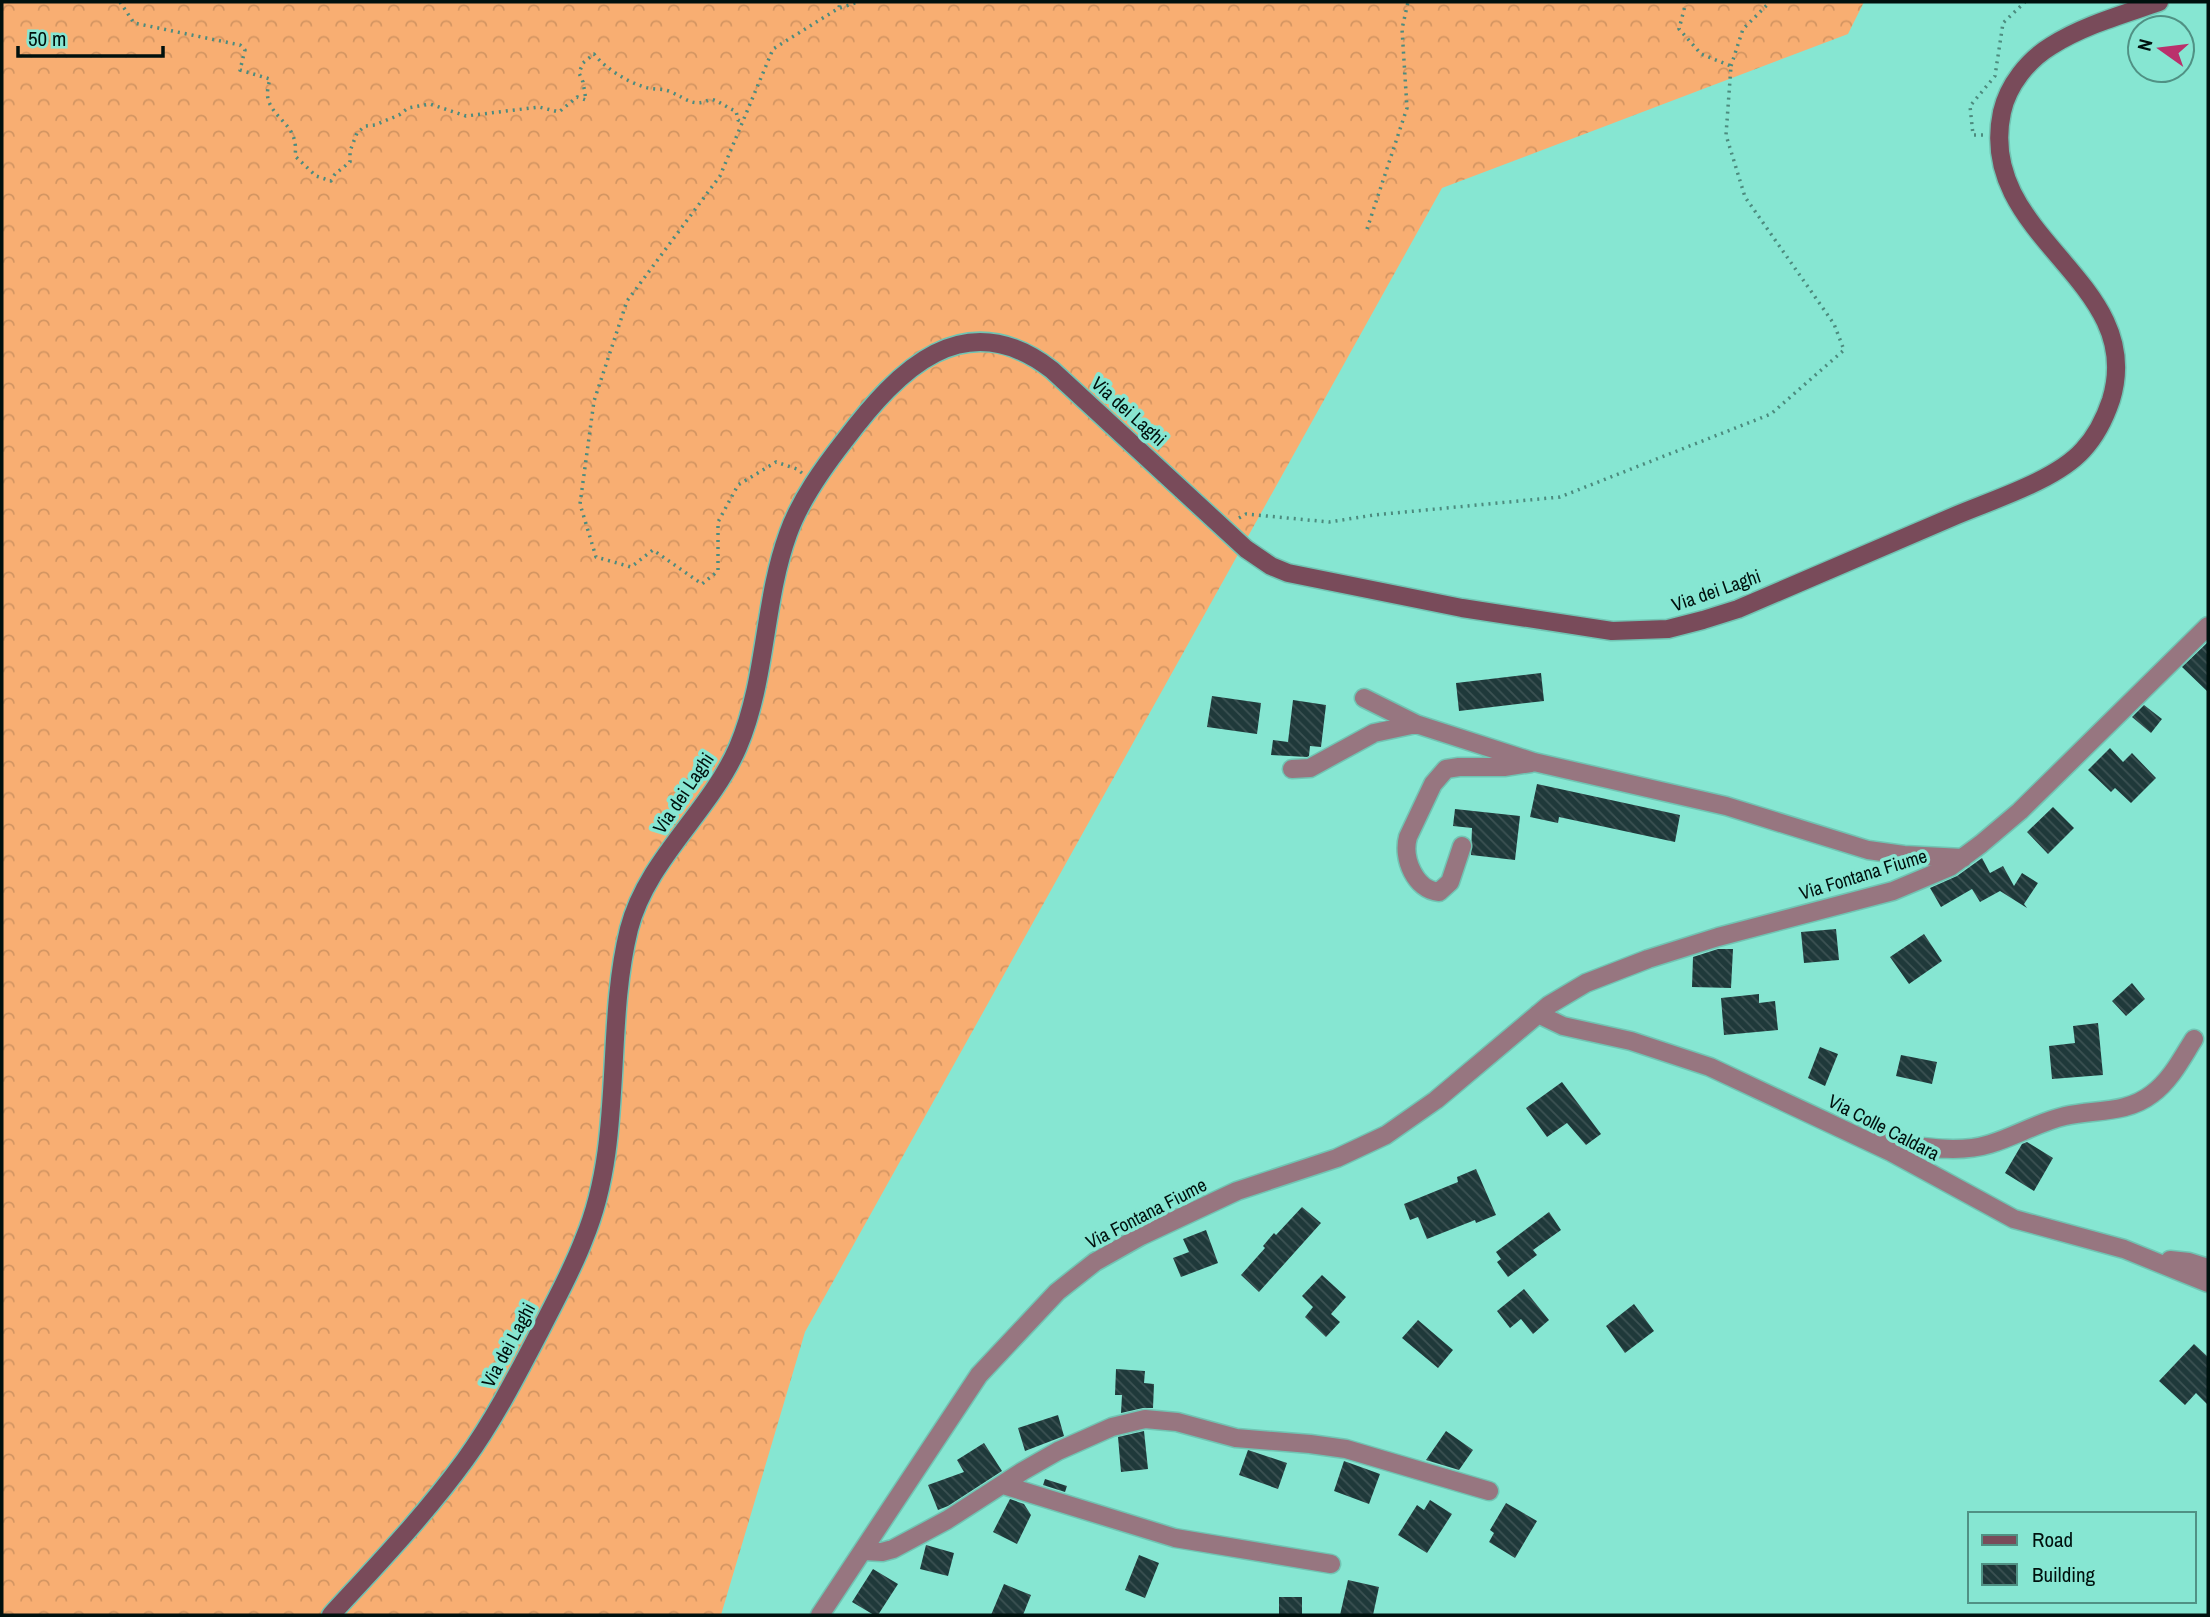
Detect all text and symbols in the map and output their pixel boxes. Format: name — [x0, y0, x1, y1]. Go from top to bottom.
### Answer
scale bar — [18, 14, 163, 58]
north arrow — [2126, 14, 2196, 84]
text: 50 m — [28, 24, 66, 53]
text: N — [2131, 36, 2158, 53]
street label: Via dei Laghi — [1086, 370, 1172, 452]
street label: Via dei Laghi — [1668, 563, 1764, 617]
street label: Via dei Laghi — [646, 747, 720, 839]
street label: Via Fontana Fiume — [1796, 842, 1930, 906]
street label: Via Colle Caldara — [1824, 1088, 1944, 1166]
street label: Via Fontana Fiume — [1081, 1171, 1211, 1255]
street label: Via dei Laghi — [475, 1298, 541, 1392]
legend — [1968, 1512, 2196, 1603]
text: Road — [2032, 1525, 2073, 1554]
text: Building — [2032, 1560, 2096, 1589]

